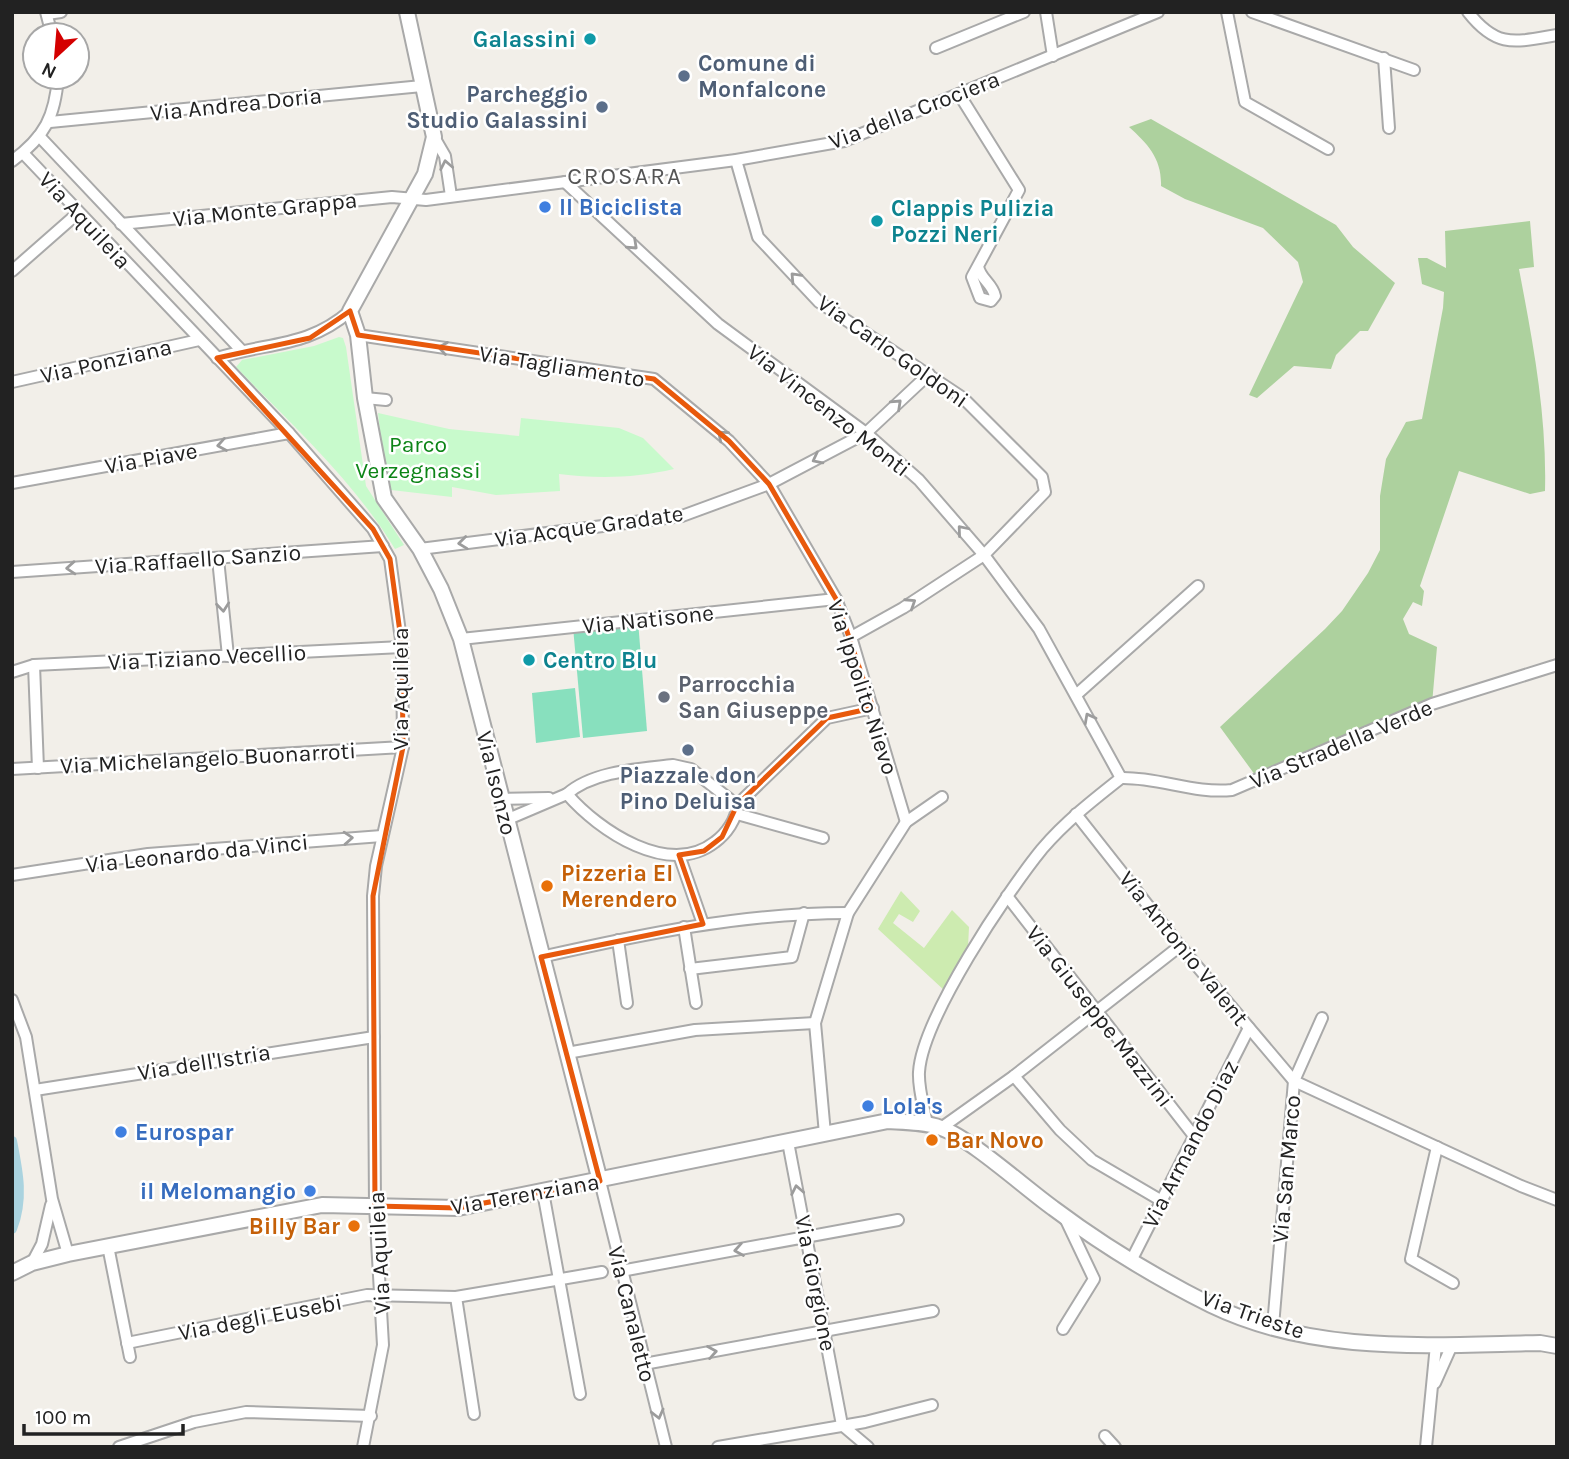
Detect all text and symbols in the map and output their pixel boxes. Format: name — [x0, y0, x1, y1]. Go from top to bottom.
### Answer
north arrow — [21, 21, 91, 91]
place label: Galassini — [473, 26, 576, 53]
marker: Galassini — [582, 31, 598, 47]
place label: Comune di Monfalcone — [698, 50, 826, 103]
text: N — [38, 58, 60, 83]
street label: Via della Crociera — [825, 65, 1003, 155]
marker: Comune di Monfalcone — [676, 68, 692, 84]
place label: Parcheggio Studio Galassini — [406, 81, 588, 134]
street label: Via Andrea Doria — [149, 82, 323, 127]
marker: Parcheggio Studio Galassini — [594, 99, 610, 115]
one-way arrow — [440, 159, 455, 171]
district label: CROSARA — [567, 162, 683, 190]
street label: Via Aquileia — [33, 166, 136, 275]
street label: Via Monte Grappa — [172, 186, 359, 233]
place label: Il Biciclista — [559, 194, 682, 221]
place label: Clappis Pulizia Pozzi Neri — [891, 195, 1054, 248]
marker: Il Biciclista — [537, 199, 553, 215]
marker: Clappis Pulizia Pozzi Neri — [869, 213, 885, 229]
one-way arrow — [625, 236, 638, 249]
one-way arrow — [791, 272, 804, 285]
street label: Via Carlo Goldoni — [812, 289, 973, 414]
street label: Via Ponziana — [38, 333, 174, 390]
street label: Via Vincenzo Monti — [742, 338, 916, 482]
one-way arrow — [437, 340, 449, 355]
street label: Via Tagliamento — [477, 340, 647, 393]
one-way arrow — [889, 399, 902, 412]
park label: Parco Verzegnassi — [355, 431, 481, 484]
one-way arrow — [717, 431, 730, 443]
street label: Via Piave — [103, 437, 199, 480]
one-way arrow — [216, 437, 228, 452]
one-way arrow — [812, 450, 825, 464]
street label: Via Acque Gradate — [493, 500, 685, 553]
one-way arrow — [958, 525, 970, 538]
one-way arrow — [458, 536, 469, 551]
street label: Via Raffaello Sanzio — [94, 539, 302, 580]
one-way arrow — [65, 560, 76, 575]
street label: Via Ippolito Nievo — [822, 596, 904, 778]
street label: Via Natisone — [581, 599, 715, 640]
one-way arrow — [903, 599, 916, 612]
one-way arrow — [215, 602, 230, 613]
street label: Via Aquileia — [387, 627, 414, 751]
street label: Via Tiziano Vecellio — [107, 639, 307, 676]
place label: Centro Blu — [543, 647, 657, 674]
marker: Centro Blu — [521, 652, 537, 668]
place label: Parrocchia San Giuseppe — [678, 671, 828, 724]
marker: Parrocchia San Giuseppe — [656, 689, 672, 705]
street label: Via Stradella Verde — [1246, 694, 1437, 795]
one-way arrow — [1083, 713, 1097, 725]
street label: Via Isonzo — [471, 728, 522, 838]
street label: Via Michelangelo Buonarroti — [59, 737, 357, 780]
marker: Piazzale don Pino Deluisa — [680, 742, 696, 758]
place label: Piazzale don Pino Deluisa — [619, 762, 757, 815]
street label: Via Leonardo da Vinci — [84, 828, 310, 879]
one-way arrow — [343, 831, 354, 846]
place label: Pizzeria El Merendero — [561, 860, 677, 913]
street label: Via Antonio Valent — [1113, 866, 1254, 1031]
marker: Pizzeria El Merendero — [539, 878, 555, 894]
street label: Via Giuseppe Mazzini — [1020, 920, 1179, 1113]
street label: Via dell'Istria — [136, 1039, 273, 1086]
street label: Via Armando Diaz — [1136, 1056, 1244, 1233]
place label: Lola's — [882, 1093, 943, 1120]
street label: Via San Marco — [1267, 1094, 1306, 1244]
marker: Lola's — [860, 1098, 876, 1114]
place label: Eurospar — [135, 1119, 234, 1146]
marker: Eurospar — [113, 1124, 129, 1140]
place label: Bar Novo — [946, 1127, 1044, 1154]
marker: Bar Novo — [924, 1132, 940, 1148]
street label: Via Terenziana — [449, 1168, 602, 1221]
place label: il Melomangio — [140, 1178, 296, 1205]
marker: il Melomangio — [302, 1183, 318, 1199]
one-way arrow — [791, 1184, 806, 1196]
street label: Via Aquileia — [363, 1191, 396, 1315]
place label: Billy Bar — [249, 1213, 340, 1240]
street label: Via Giorgione — [789, 1213, 842, 1354]
marker: Billy Bar — [346, 1218, 362, 1234]
one-way arrow — [733, 1241, 745, 1256]
street label: Via Canaletto — [602, 1243, 661, 1385]
street label: Via Trieste — [1198, 1284, 1308, 1345]
street label: Via degli Eusebi — [176, 1288, 344, 1347]
one-way arrow — [706, 1345, 717, 1360]
scale bar — [24, 1392, 184, 1436]
text: 100 m — [35, 1405, 92, 1429]
one-way arrow — [650, 1407, 664, 1419]

